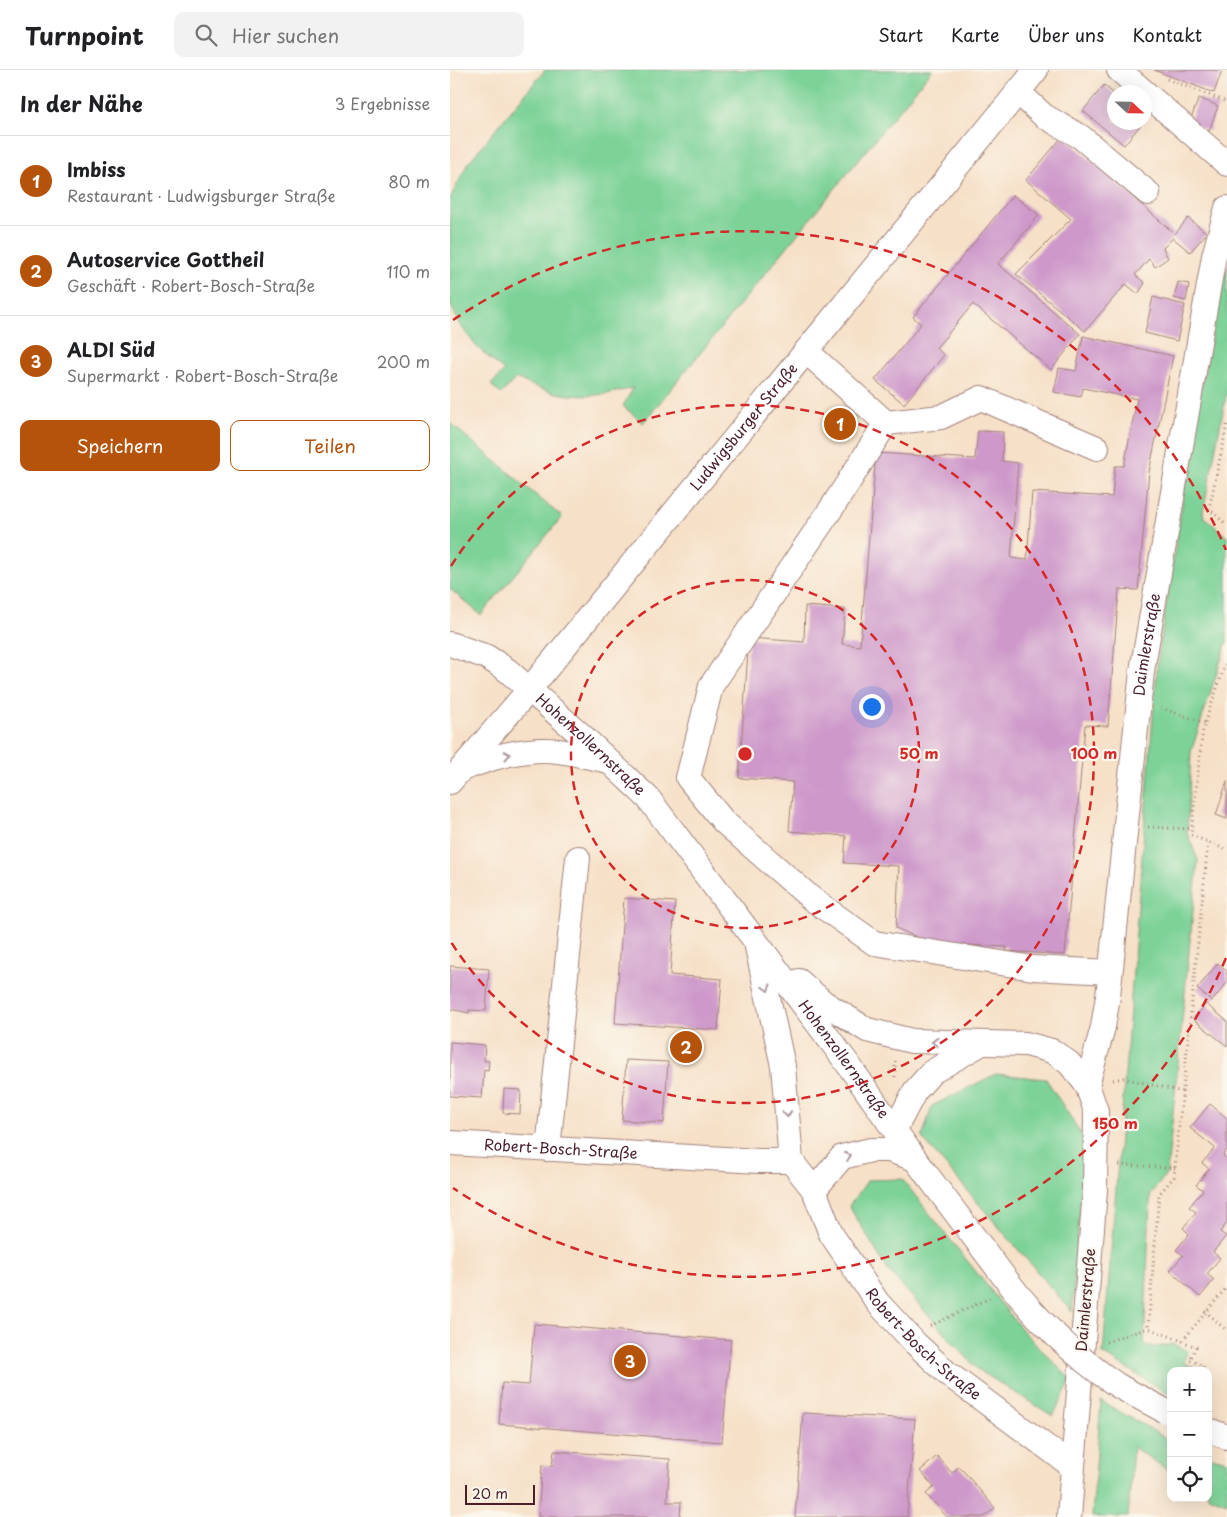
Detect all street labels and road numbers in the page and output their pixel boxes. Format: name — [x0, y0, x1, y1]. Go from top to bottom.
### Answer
street label: Ludwigsburger Straße — [684, 357, 802, 495]
street label: Daimlerstraße — [1126, 591, 1165, 697]
street label: Hohenzollernstraße — [531, 687, 651, 800]
street label: Hohenzollernstraße — [794, 994, 896, 1123]
street label: Robert-Bosch-Straße — [483, 1132, 638, 1164]
street label: Daimlerstraße — [1069, 1247, 1100, 1352]
street label: Robert-Bosch-Straße — [861, 1283, 987, 1405]

